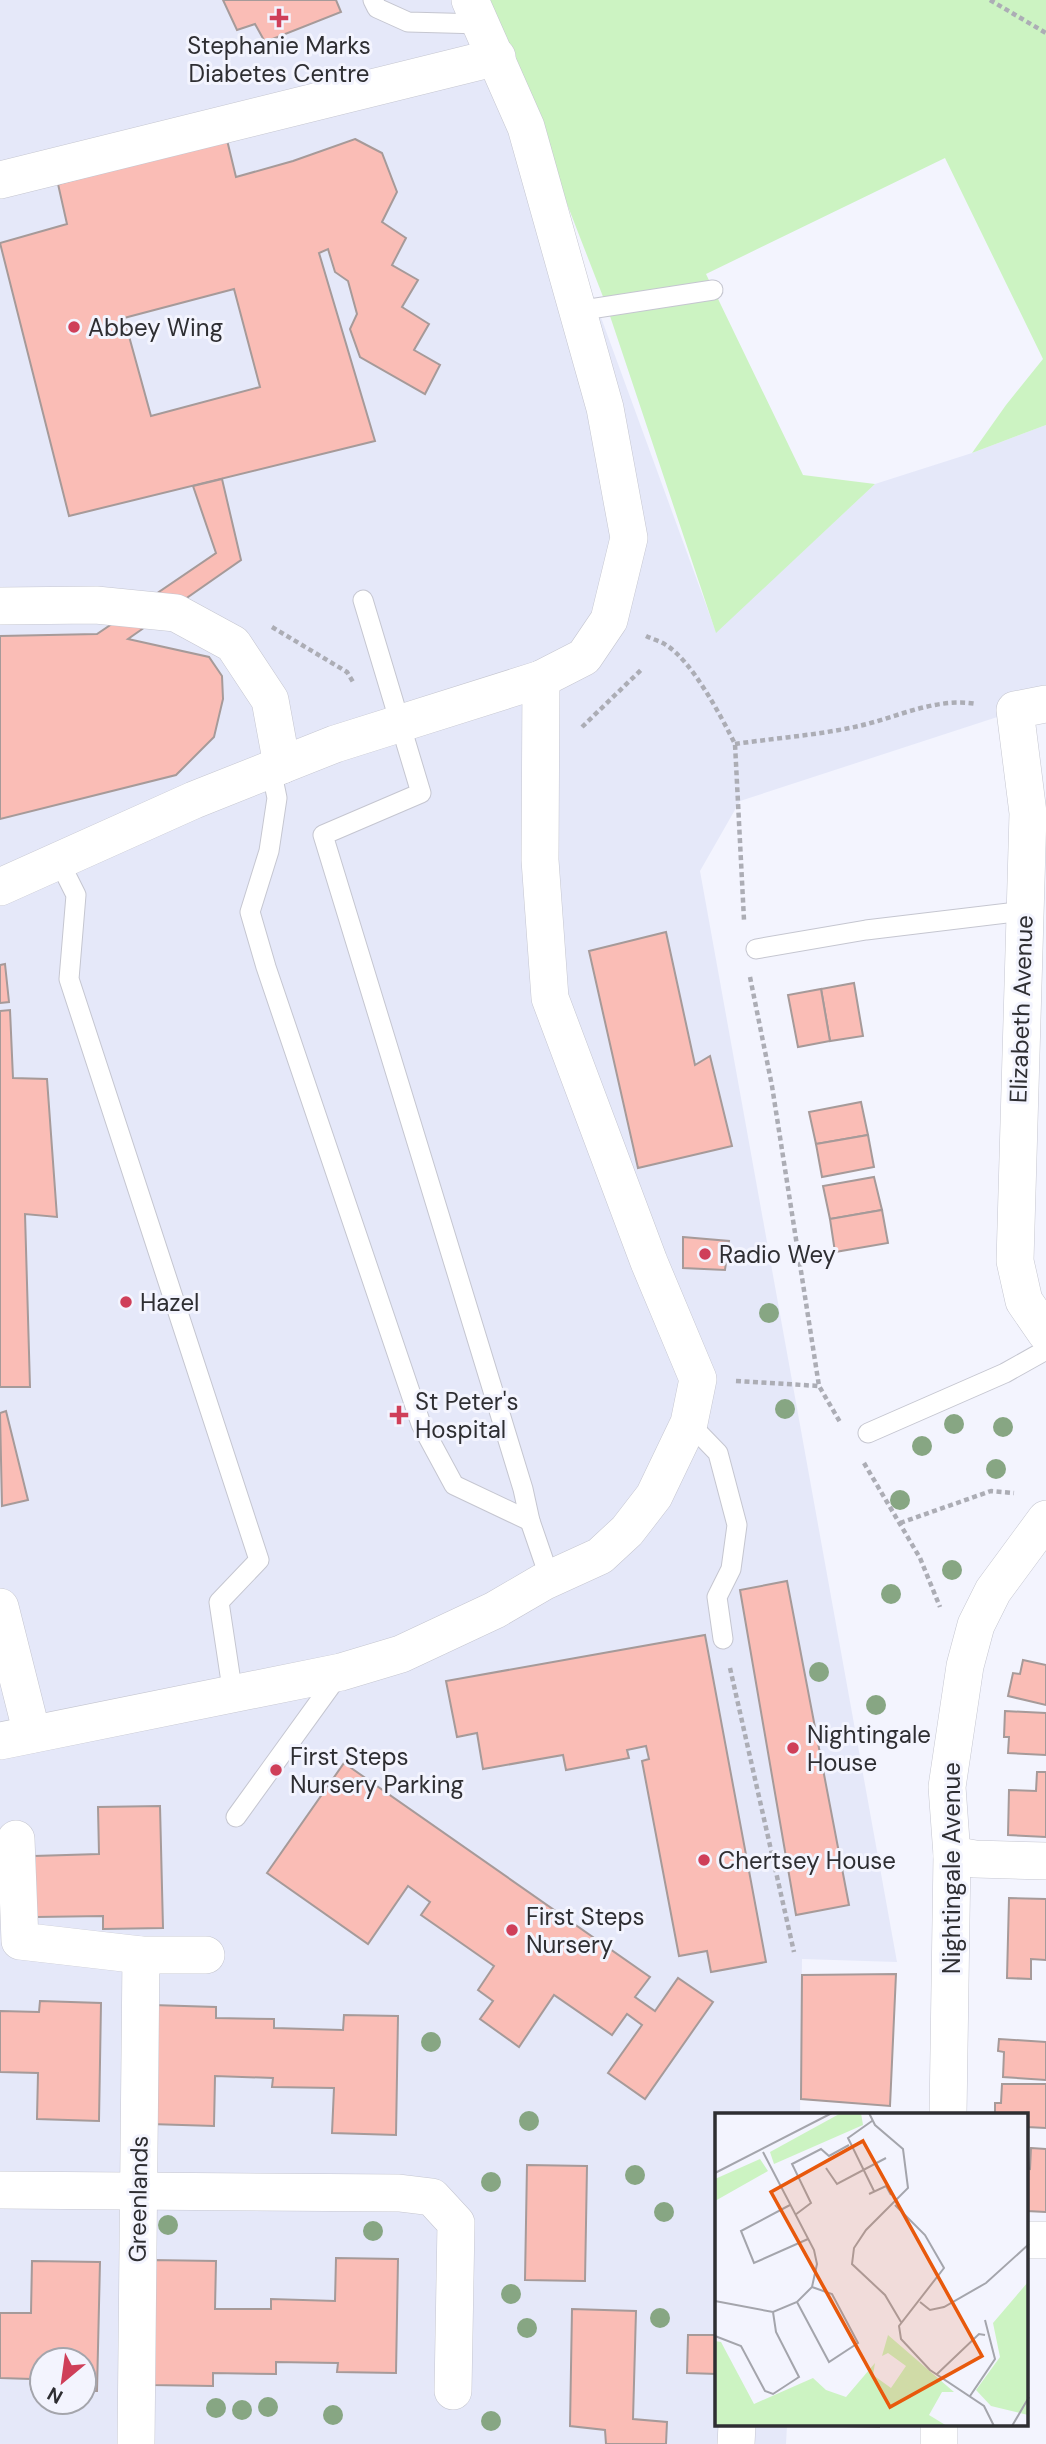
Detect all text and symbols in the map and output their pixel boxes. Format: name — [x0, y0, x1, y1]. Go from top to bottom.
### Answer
marker: Stephanie Marks Diabetes Centre — [269, 8, 289, 28]
place label: Stephanie Marks Diabetes Centre — [187, 30, 371, 89]
place label: Abbey Wing — [88, 312, 223, 343]
marker: Abbey Wing — [66, 319, 82, 335]
street label: Elizabeth Avenue — [1002, 914, 1040, 1104]
place label: Radio Wey — [719, 1239, 836, 1270]
marker: Radio Wey — [697, 1246, 713, 1262]
place label: Hazel — [140, 1287, 199, 1318]
marker: Hazel — [118, 1294, 134, 1310]
place label: St Peter's Hospital — [415, 1386, 519, 1445]
marker: St Peter's Hospital — [389, 1405, 409, 1425]
place label: Nightingale House — [807, 1719, 931, 1778]
marker: Nightingale House — [785, 1740, 801, 1756]
place label: First Steps Nursery Parking — [290, 1741, 464, 1800]
marker: First Steps Nursery Parking — [268, 1762, 284, 1778]
street label: Nightingale Avenue — [936, 1762, 967, 1974]
place label: Chertsey House — [718, 1845, 896, 1876]
marker: Chertsey House — [696, 1852, 712, 1868]
place label: First Steps Nursery — [526, 1901, 645, 1960]
marker: First Steps Nursery — [504, 1922, 520, 1938]
inset map — [715, 2113, 1028, 2426]
street label: Greenlands — [121, 2135, 155, 2263]
north arrow — [28, 2346, 98, 2416]
text: N — [43, 2381, 67, 2410]

